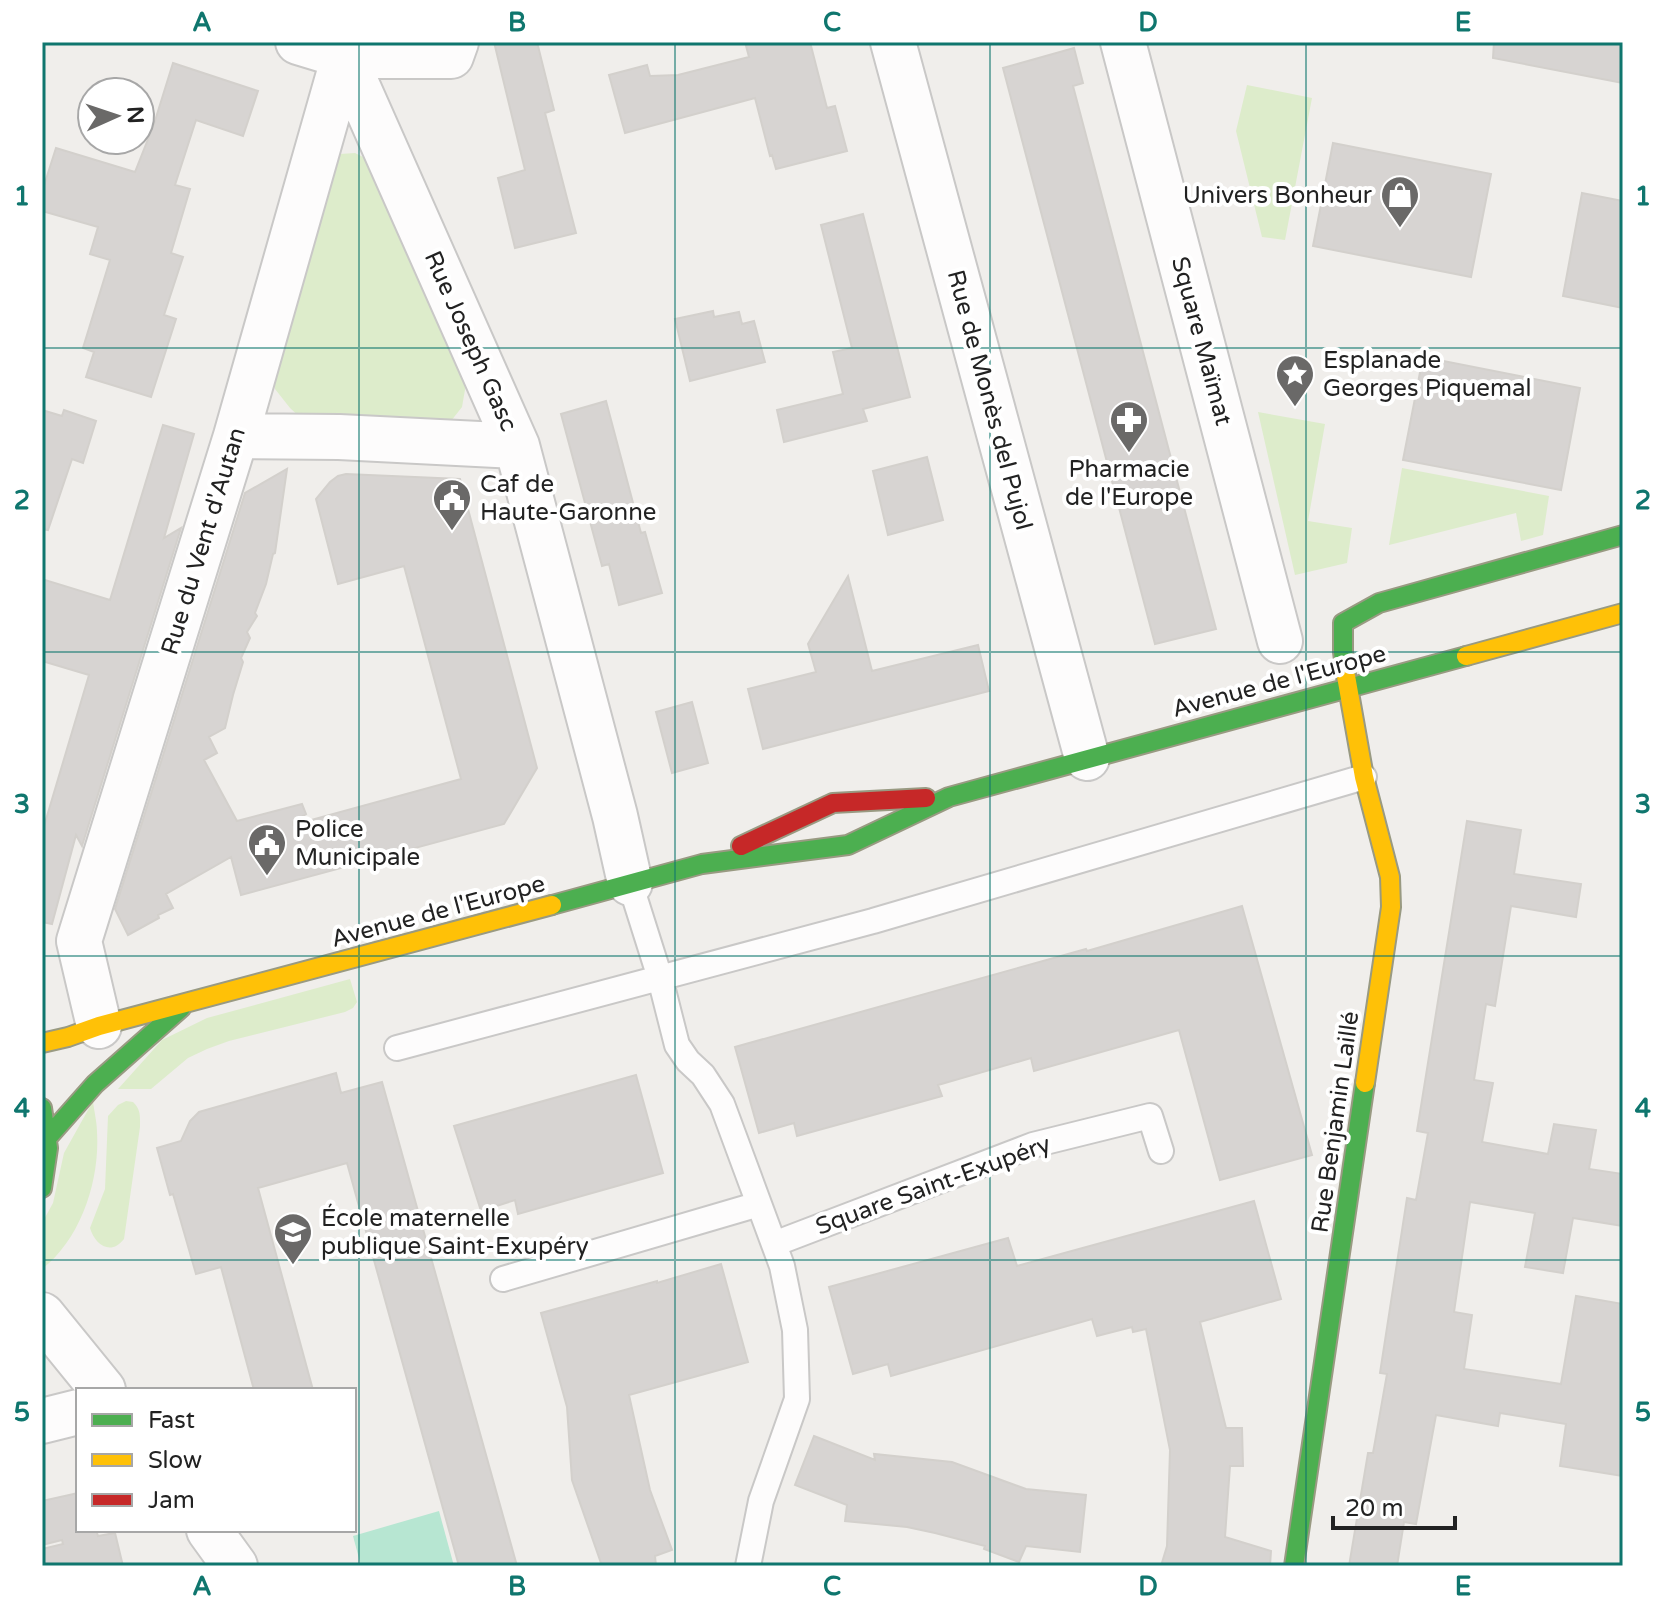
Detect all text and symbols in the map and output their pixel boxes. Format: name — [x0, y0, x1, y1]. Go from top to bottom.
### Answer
text: A — [192, 7, 212, 38]
text: B — [508, 7, 526, 38]
text: C — [823, 7, 841, 38]
text: D — [1138, 7, 1158, 38]
text: E — [1455, 7, 1471, 38]
north arrow — [76, 76, 156, 156]
text: N — [122, 106, 148, 125]
shop icon: Univers Bonheur — [1379, 174, 1421, 229]
text: 1 — [14, 181, 30, 212]
place label: Univers Bonheur — [1183, 181, 1373, 210]
text: 1 — [1635, 181, 1651, 212]
street label: Rue Joseph Gasc — [418, 247, 523, 436]
street label: Square Maïmat — [1165, 253, 1238, 429]
street label: Rue de Monès del Pujol — [941, 267, 1038, 533]
place label: Esplanade Georges Piquemal — [1323, 346, 1531, 403]
place icon: Esplanade Georges Piquemal — [1274, 353, 1316, 408]
pharmacy icon: Pharmacie de l'Europe — [1108, 399, 1150, 454]
street label: Rue du Vent d'Autan — [155, 424, 252, 658]
place label: Pharmacie de l'Europe — [1065, 455, 1193, 512]
place label: Caf de Haute-Garonne — [480, 470, 656, 527]
public building icon: Caf de Haute-Garonne — [431, 477, 473, 532]
text: 2 — [14, 485, 30, 516]
text: 2 — [1635, 485, 1651, 516]
street label: Avenue de l'Europe — [1169, 639, 1389, 724]
text: 3 — [14, 789, 30, 820]
text: 3 — [1635, 789, 1651, 820]
place label: Police Municipale — [295, 815, 420, 872]
public building icon: Police Municipale — [246, 822, 288, 877]
street label: Avenue de l'Europe — [328, 869, 548, 954]
street label: Rue Benjamin Laillé — [1306, 1009, 1365, 1235]
text: 4 — [14, 1093, 30, 1124]
text: 4 — [1635, 1093, 1651, 1124]
street label: Square Saint-Exupéry — [812, 1129, 1055, 1241]
place label: École maternelle publique Saint-Exupéry — [321, 1203, 589, 1261]
school or university icon: École maternelle publique Saint-Exupéry — [272, 1211, 314, 1266]
legend — [76, 1388, 356, 1532]
text: 5 — [14, 1397, 30, 1428]
text: 5 — [1635, 1397, 1651, 1428]
text: Fast — [148, 1406, 195, 1435]
text: Slow — [148, 1446, 202, 1475]
scale bar — [1333, 1480, 1455, 1530]
text: Jam — [148, 1486, 195, 1515]
text: 20 m — [1345, 1494, 1403, 1523]
text: A — [192, 1571, 212, 1602]
text: B — [508, 1571, 526, 1602]
text: C — [823, 1571, 841, 1602]
text: D — [1138, 1571, 1158, 1602]
text: E — [1455, 1571, 1471, 1602]

